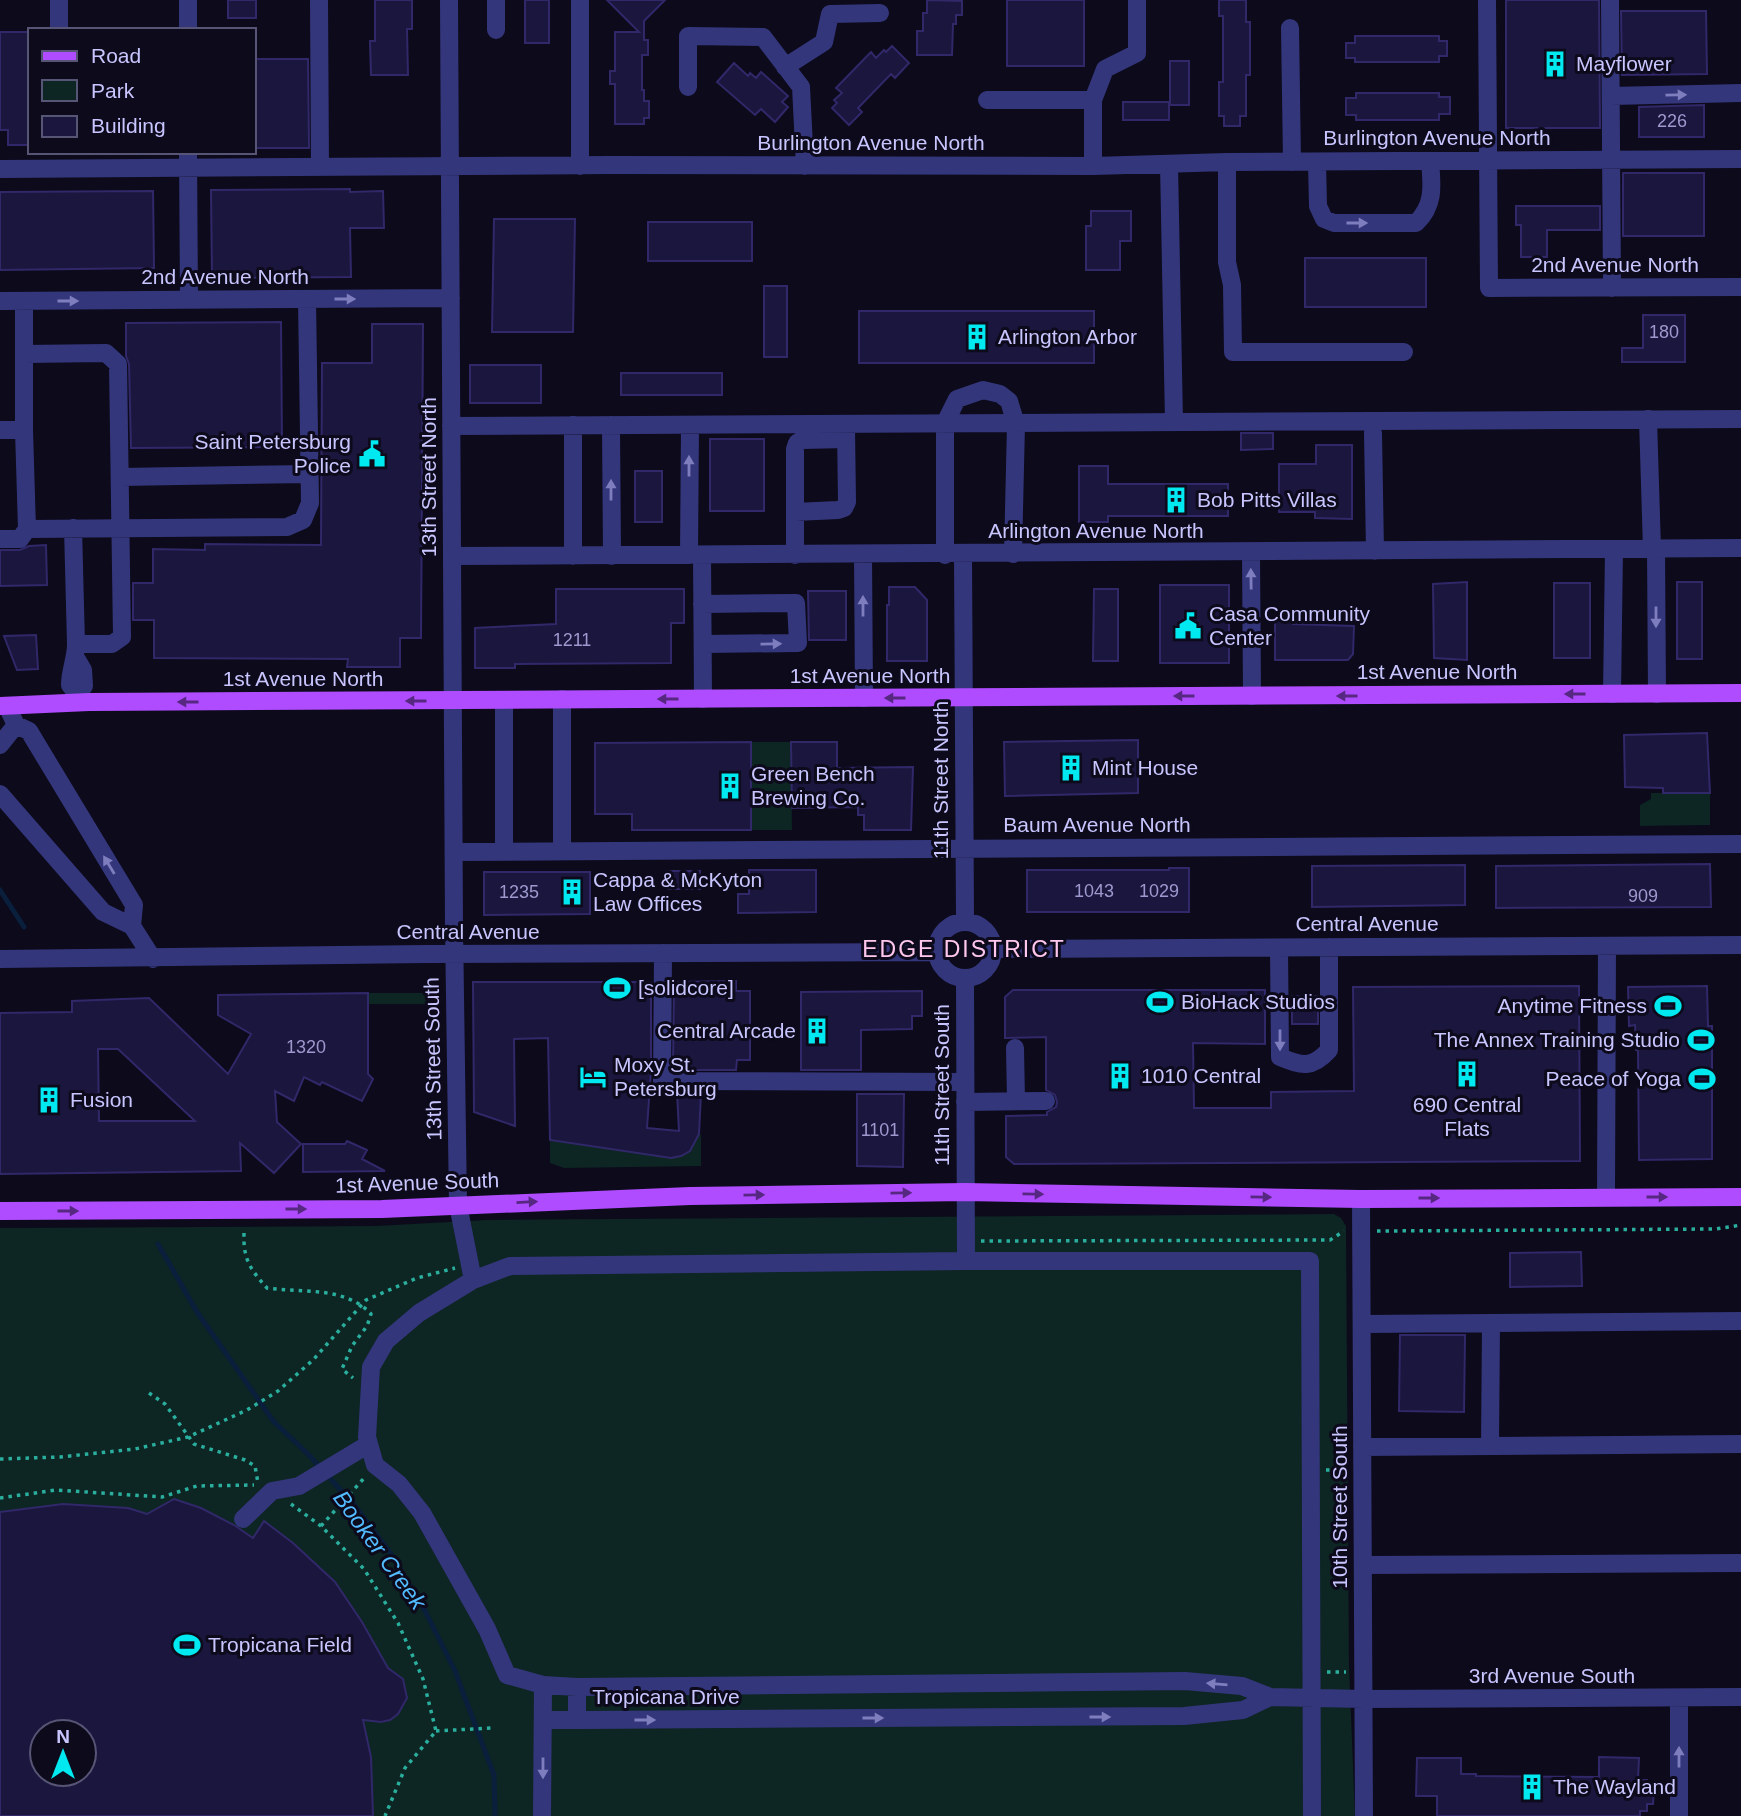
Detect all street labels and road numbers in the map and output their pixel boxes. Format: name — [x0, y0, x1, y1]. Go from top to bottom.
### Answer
street label: Burlington Avenue North — [1323, 126, 1551, 149]
street label: Burlington Avenue North — [757, 131, 985, 154]
street label: 2nd Avenue North — [1531, 253, 1699, 276]
street label: 2nd Avenue North — [141, 265, 309, 288]
street label: 13th Street North — [417, 397, 440, 557]
street label: Arlington Avenue North — [988, 519, 1204, 542]
street label: 1st Avenue North — [1357, 660, 1517, 683]
street label: 1st Avenue North — [790, 664, 950, 687]
street label: 1st Avenue North — [223, 667, 383, 690]
street label: 11th Street North — [929, 701, 952, 859]
street label: Baum Avenue North — [1003, 813, 1191, 836]
street label: Central Avenue — [1295, 912, 1439, 935]
street label: Central Avenue — [396, 920, 540, 943]
street label: 13th Street South — [420, 977, 445, 1141]
street label: 11th Street South — [930, 1004, 953, 1166]
street label: 1st Avenue South — [335, 1168, 499, 1197]
street label: 10th Street South — [1328, 1425, 1351, 1589]
street label: 3rd Avenue South — [1469, 1664, 1635, 1687]
street label: Tropicana Drive — [592, 1685, 740, 1708]

